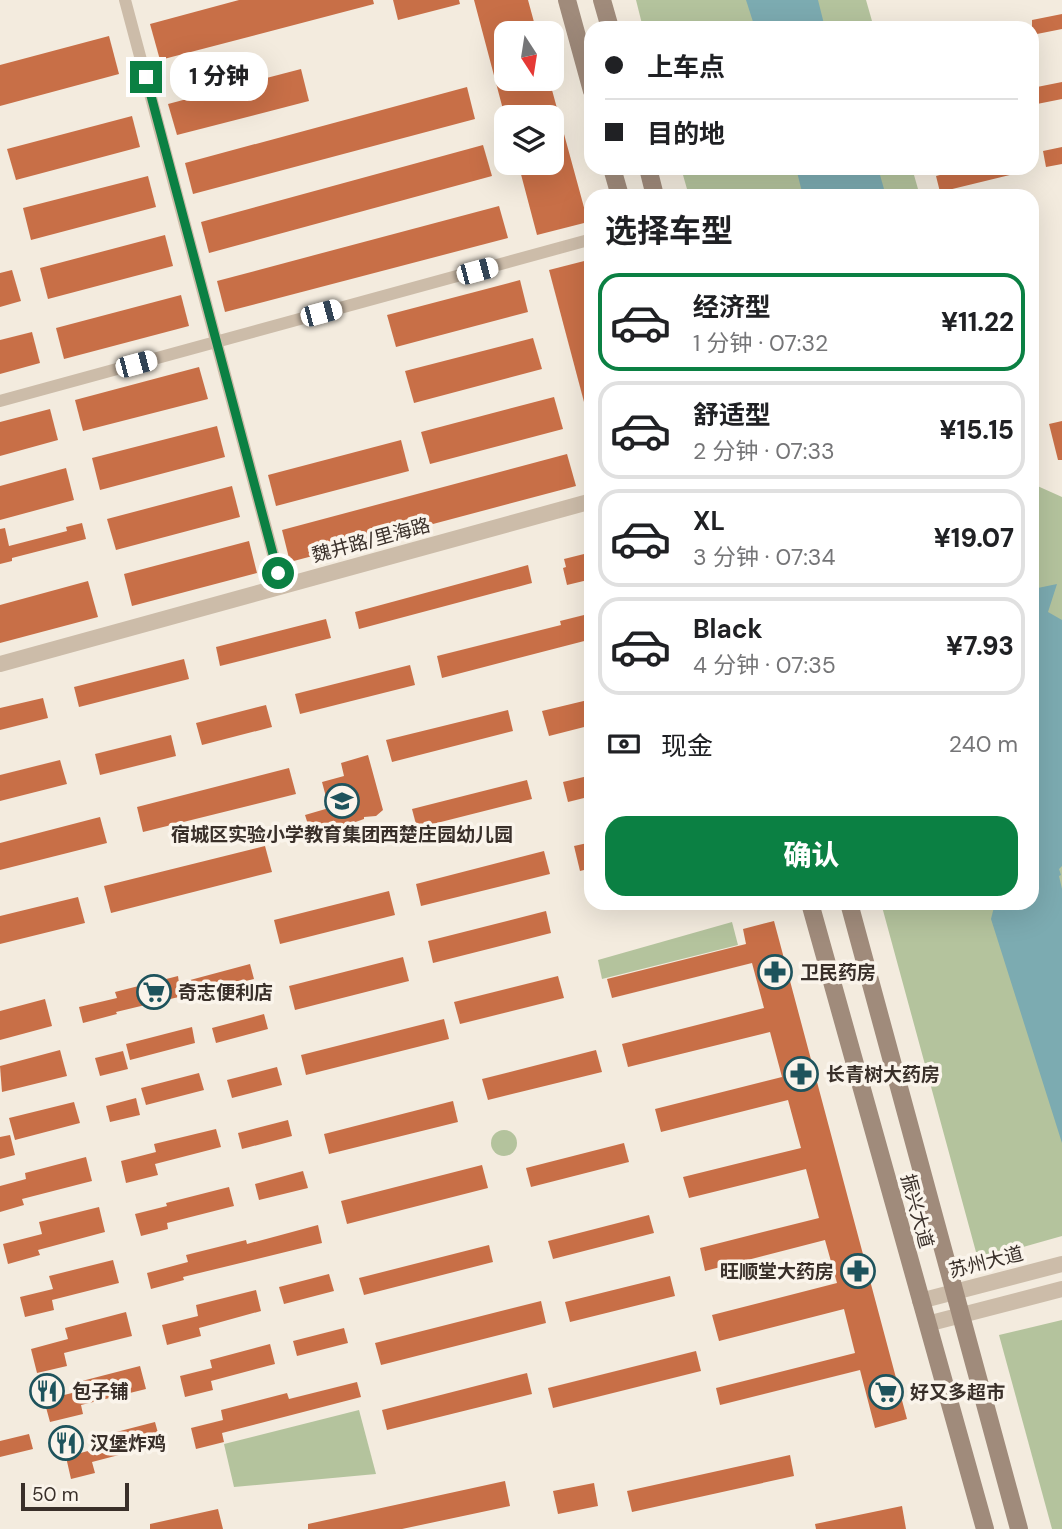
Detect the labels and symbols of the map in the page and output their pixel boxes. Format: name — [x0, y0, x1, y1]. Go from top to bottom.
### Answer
north arrow — [494, 21, 564, 91]
callout: 1 分钟 — [170, 52, 268, 102]
route end — [130, 61, 162, 93]
car — [454, 255, 501, 287]
car — [298, 297, 345, 329]
car — [113, 348, 160, 380]
street label: 魏井路/里海路 — [309, 512, 433, 568]
route start — [262, 557, 294, 589]
school or university icon: 宿城区实验小学教育集团西楚庄园幼儿园 — [323, 782, 361, 820]
place label: 宿城区实验小学教育集团西楚庄园幼儿园 — [171, 822, 513, 847]
pharmacy icon: 卫民药房 — [756, 953, 794, 991]
place label: 卫民药房 — [800, 960, 876, 985]
supermarket icon: 奇志便利店 — [135, 973, 173, 1011]
place label: 奇志便利店 — [178, 980, 273, 1005]
pharmacy icon: 长青树大药房 — [782, 1055, 820, 1093]
place label: 长青树大药房 — [826, 1062, 940, 1087]
street label: 振兴大道 — [895, 1171, 939, 1251]
street label: 苏州大道 — [946, 1241, 1026, 1283]
pharmacy icon: 旺顺堂大药房 — [839, 1252, 877, 1290]
place label: 旺顺堂大药房 — [720, 1259, 834, 1284]
restaurant icon: 包子铺 — [28, 1372, 66, 1410]
supermarket icon: 好又多超市 — [867, 1373, 905, 1411]
place label: 包子铺 — [72, 1379, 129, 1404]
place label: 好又多超市 — [910, 1380, 1005, 1405]
restaurant icon: 汉堡炸鸡 — [47, 1424, 85, 1462]
place label: 汉堡炸鸡 — [90, 1431, 166, 1456]
scale bar — [21, 1480, 130, 1512]

